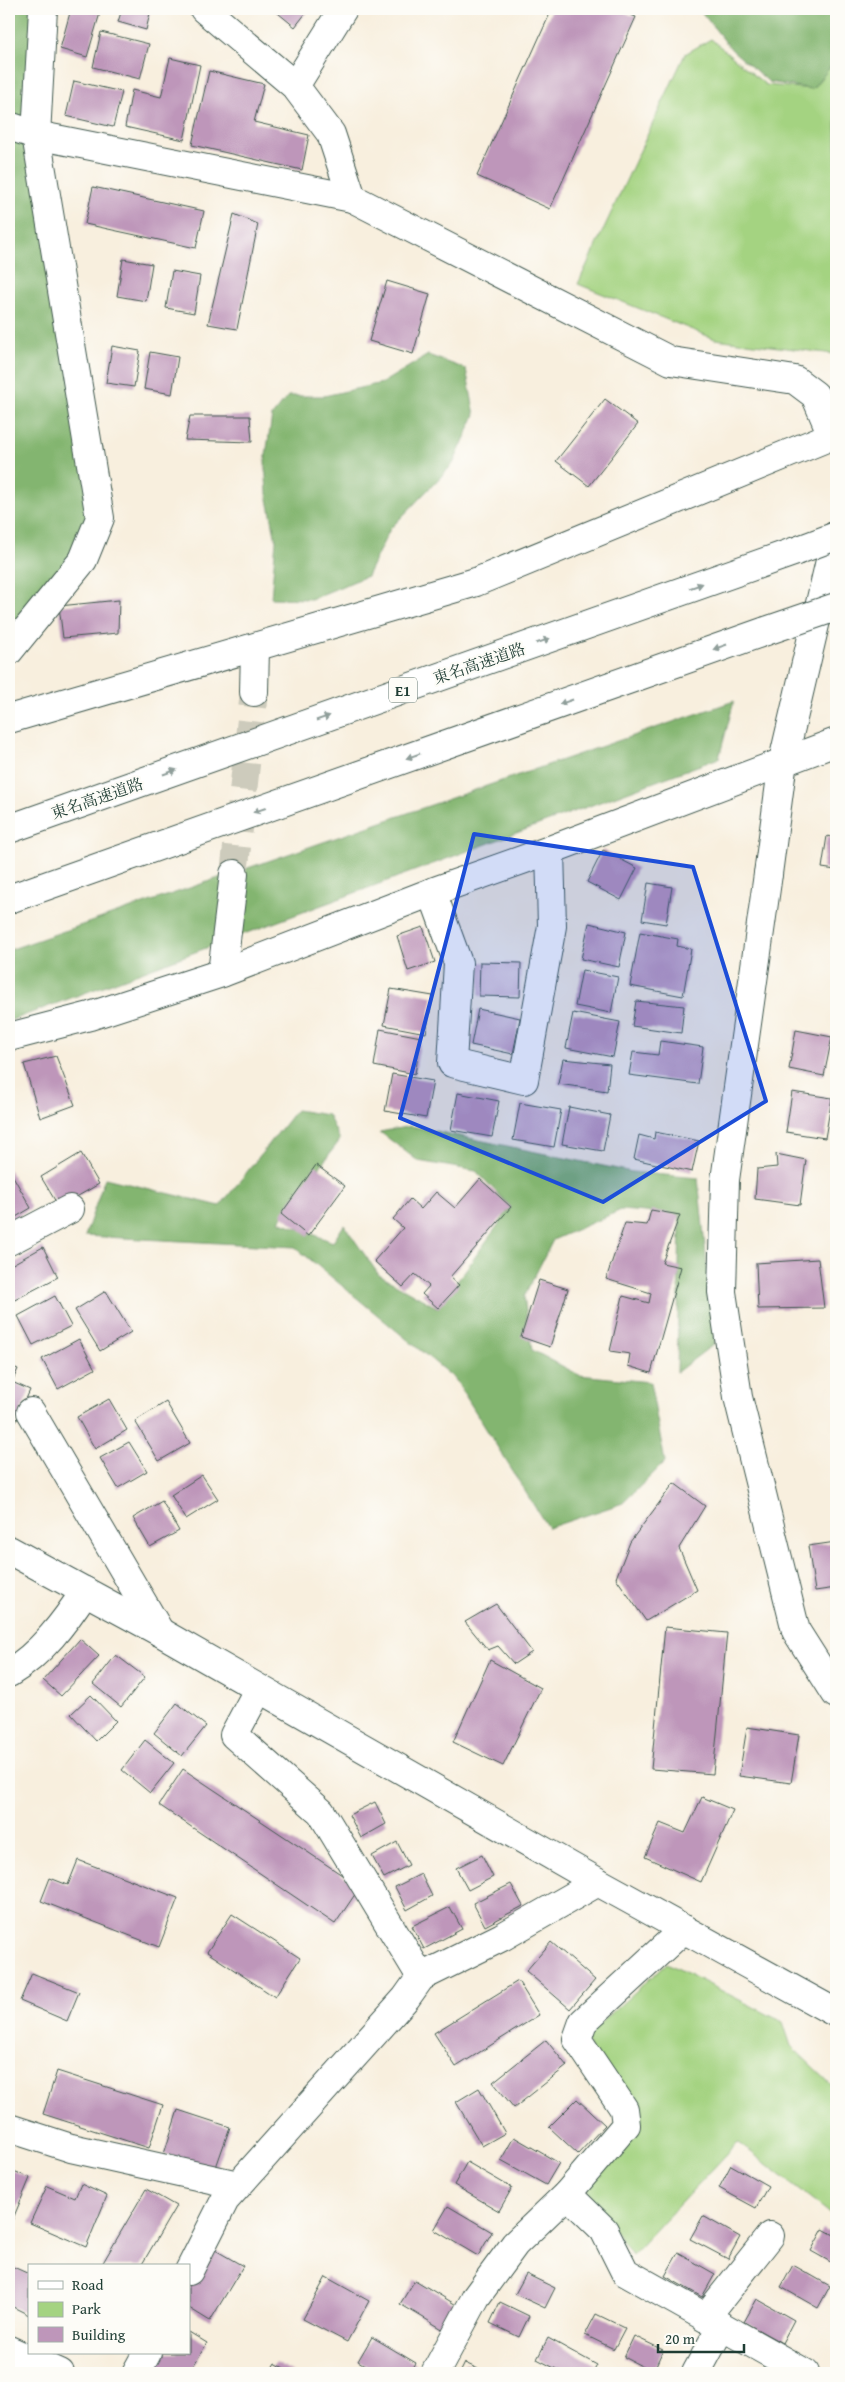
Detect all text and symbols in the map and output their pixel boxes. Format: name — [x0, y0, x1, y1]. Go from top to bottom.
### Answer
one-way arrow — [689, 582, 704, 590]
street label: 東名高速道路 — [430, 636, 528, 690]
one-way arrow — [535, 636, 550, 644]
one-way arrow — [712, 644, 727, 651]
road number: E1 — [389, 678, 417, 702]
one-way arrow — [559, 698, 574, 706]
one-way arrow — [316, 714, 331, 721]
one-way arrow — [405, 752, 420, 760]
one-way arrow — [163, 768, 178, 776]
street label: 東名高速道路 — [48, 771, 146, 825]
one-way arrow — [252, 806, 267, 814]
legend — [28, 2264, 190, 2354]
text: Road — [72, 2274, 103, 2295]
text: Park — [72, 2298, 101, 2319]
scale bar — [658, 2322, 744, 2354]
text: Building — [72, 2324, 126, 2345]
text: 20 m — [665, 2328, 696, 2349]

